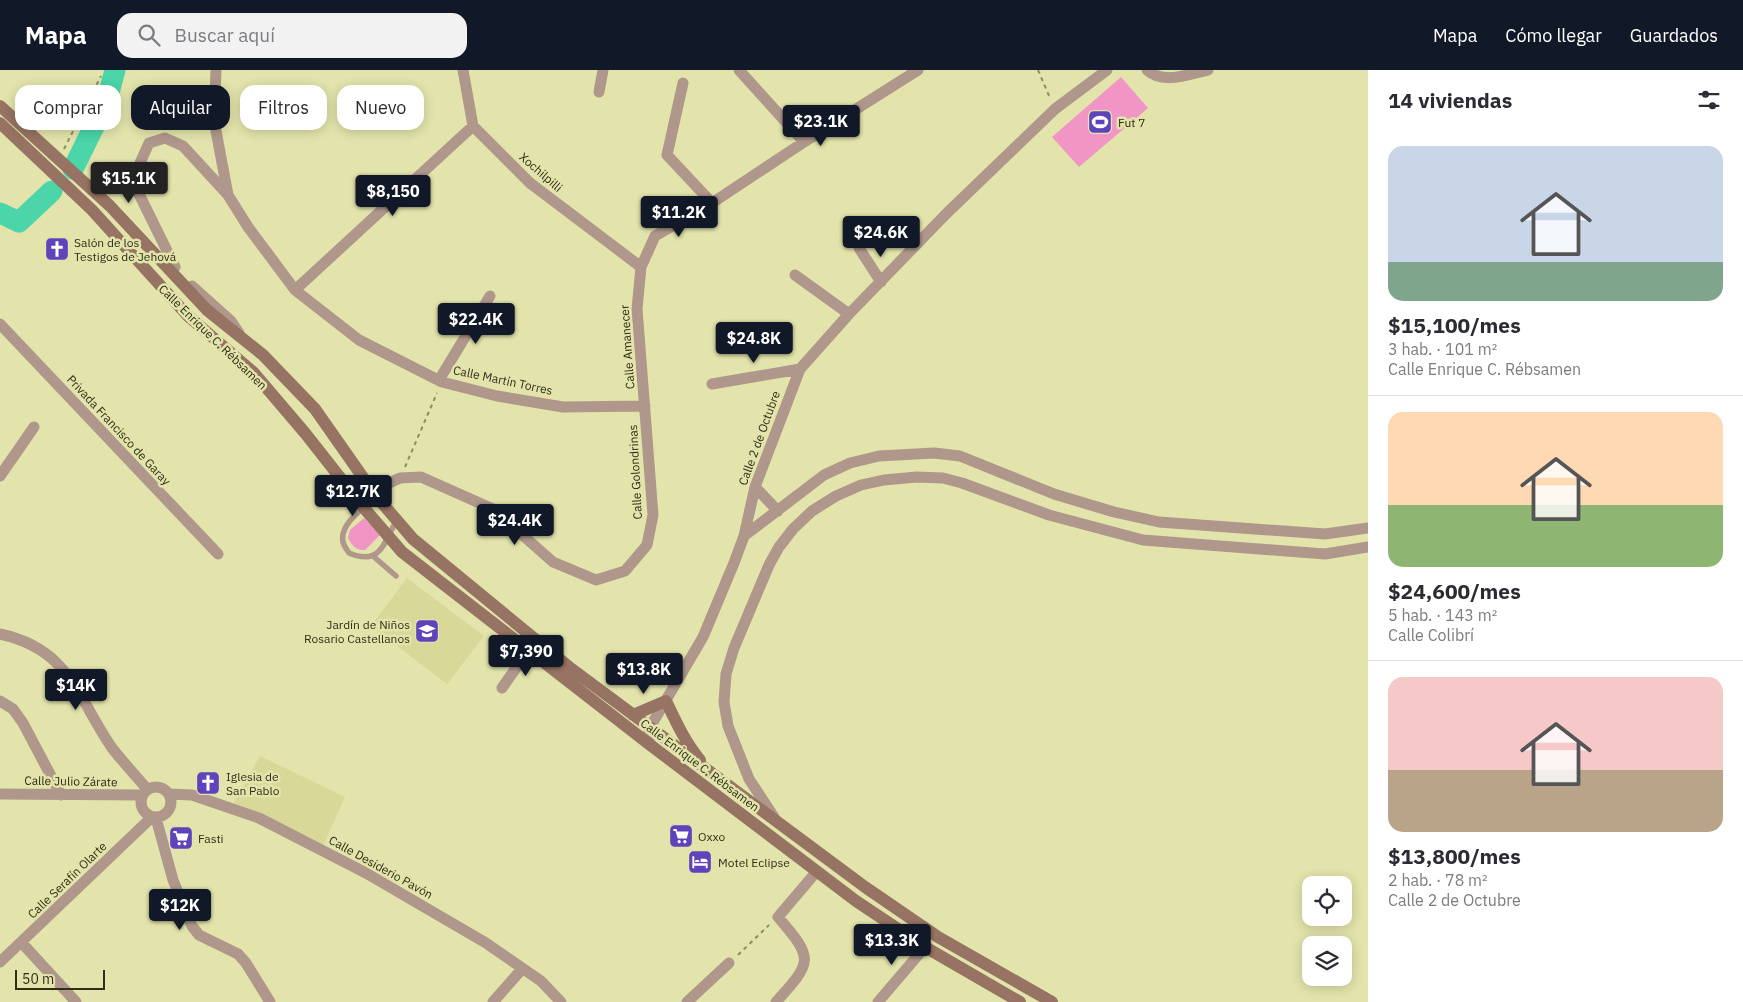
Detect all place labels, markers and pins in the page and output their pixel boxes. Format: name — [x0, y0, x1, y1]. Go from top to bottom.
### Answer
pin: $23.1K — [780, 104, 862, 147]
sports icon: Fut 7 — [1087, 109, 1113, 135]
place label: Fut 7 — [1118, 115, 1145, 130]
pin: $15.1K — [88, 162, 170, 204]
pin: $8,150 — [352, 174, 434, 217]
pin: $11.2K — [638, 196, 720, 238]
pin: $24.6K — [840, 216, 922, 258]
place label: Salón de los Testigos de Jehová — [74, 235, 177, 264]
church icon: Salón de los Testigos de Jehová — [44, 236, 70, 262]
pin: $22.4K — [435, 302, 517, 345]
pin: $24.8K — [713, 322, 795, 364]
pin: $12.7K — [312, 474, 394, 517]
pin: $24.4K — [474, 504, 556, 546]
place label: Jardín de Niños Rosario Castellanos — [304, 617, 410, 646]
school or university icon: Jardín de Niños Rosario Castellanos — [414, 618, 440, 644]
pin: $7,390 — [485, 634, 567, 677]
pin: $13.8K — [603, 652, 685, 695]
pin: $14K — [46, 668, 106, 711]
place label: Iglesia de San Pablo — [226, 769, 280, 798]
church icon: Iglesia de San Pablo — [195, 770, 221, 796]
supermarket icon: Oxxo — [668, 823, 694, 849]
supermarket icon: Fasti — [168, 825, 194, 851]
place label: Oxxo — [698, 829, 726, 844]
place label: Fasti — [198, 831, 224, 846]
hotel icon: Motel Eclipse — [687, 849, 713, 875]
place label: Motel Eclipse — [718, 855, 790, 870]
pin: $12K — [150, 888, 210, 931]
pin: $13.3K — [851, 924, 933, 966]

